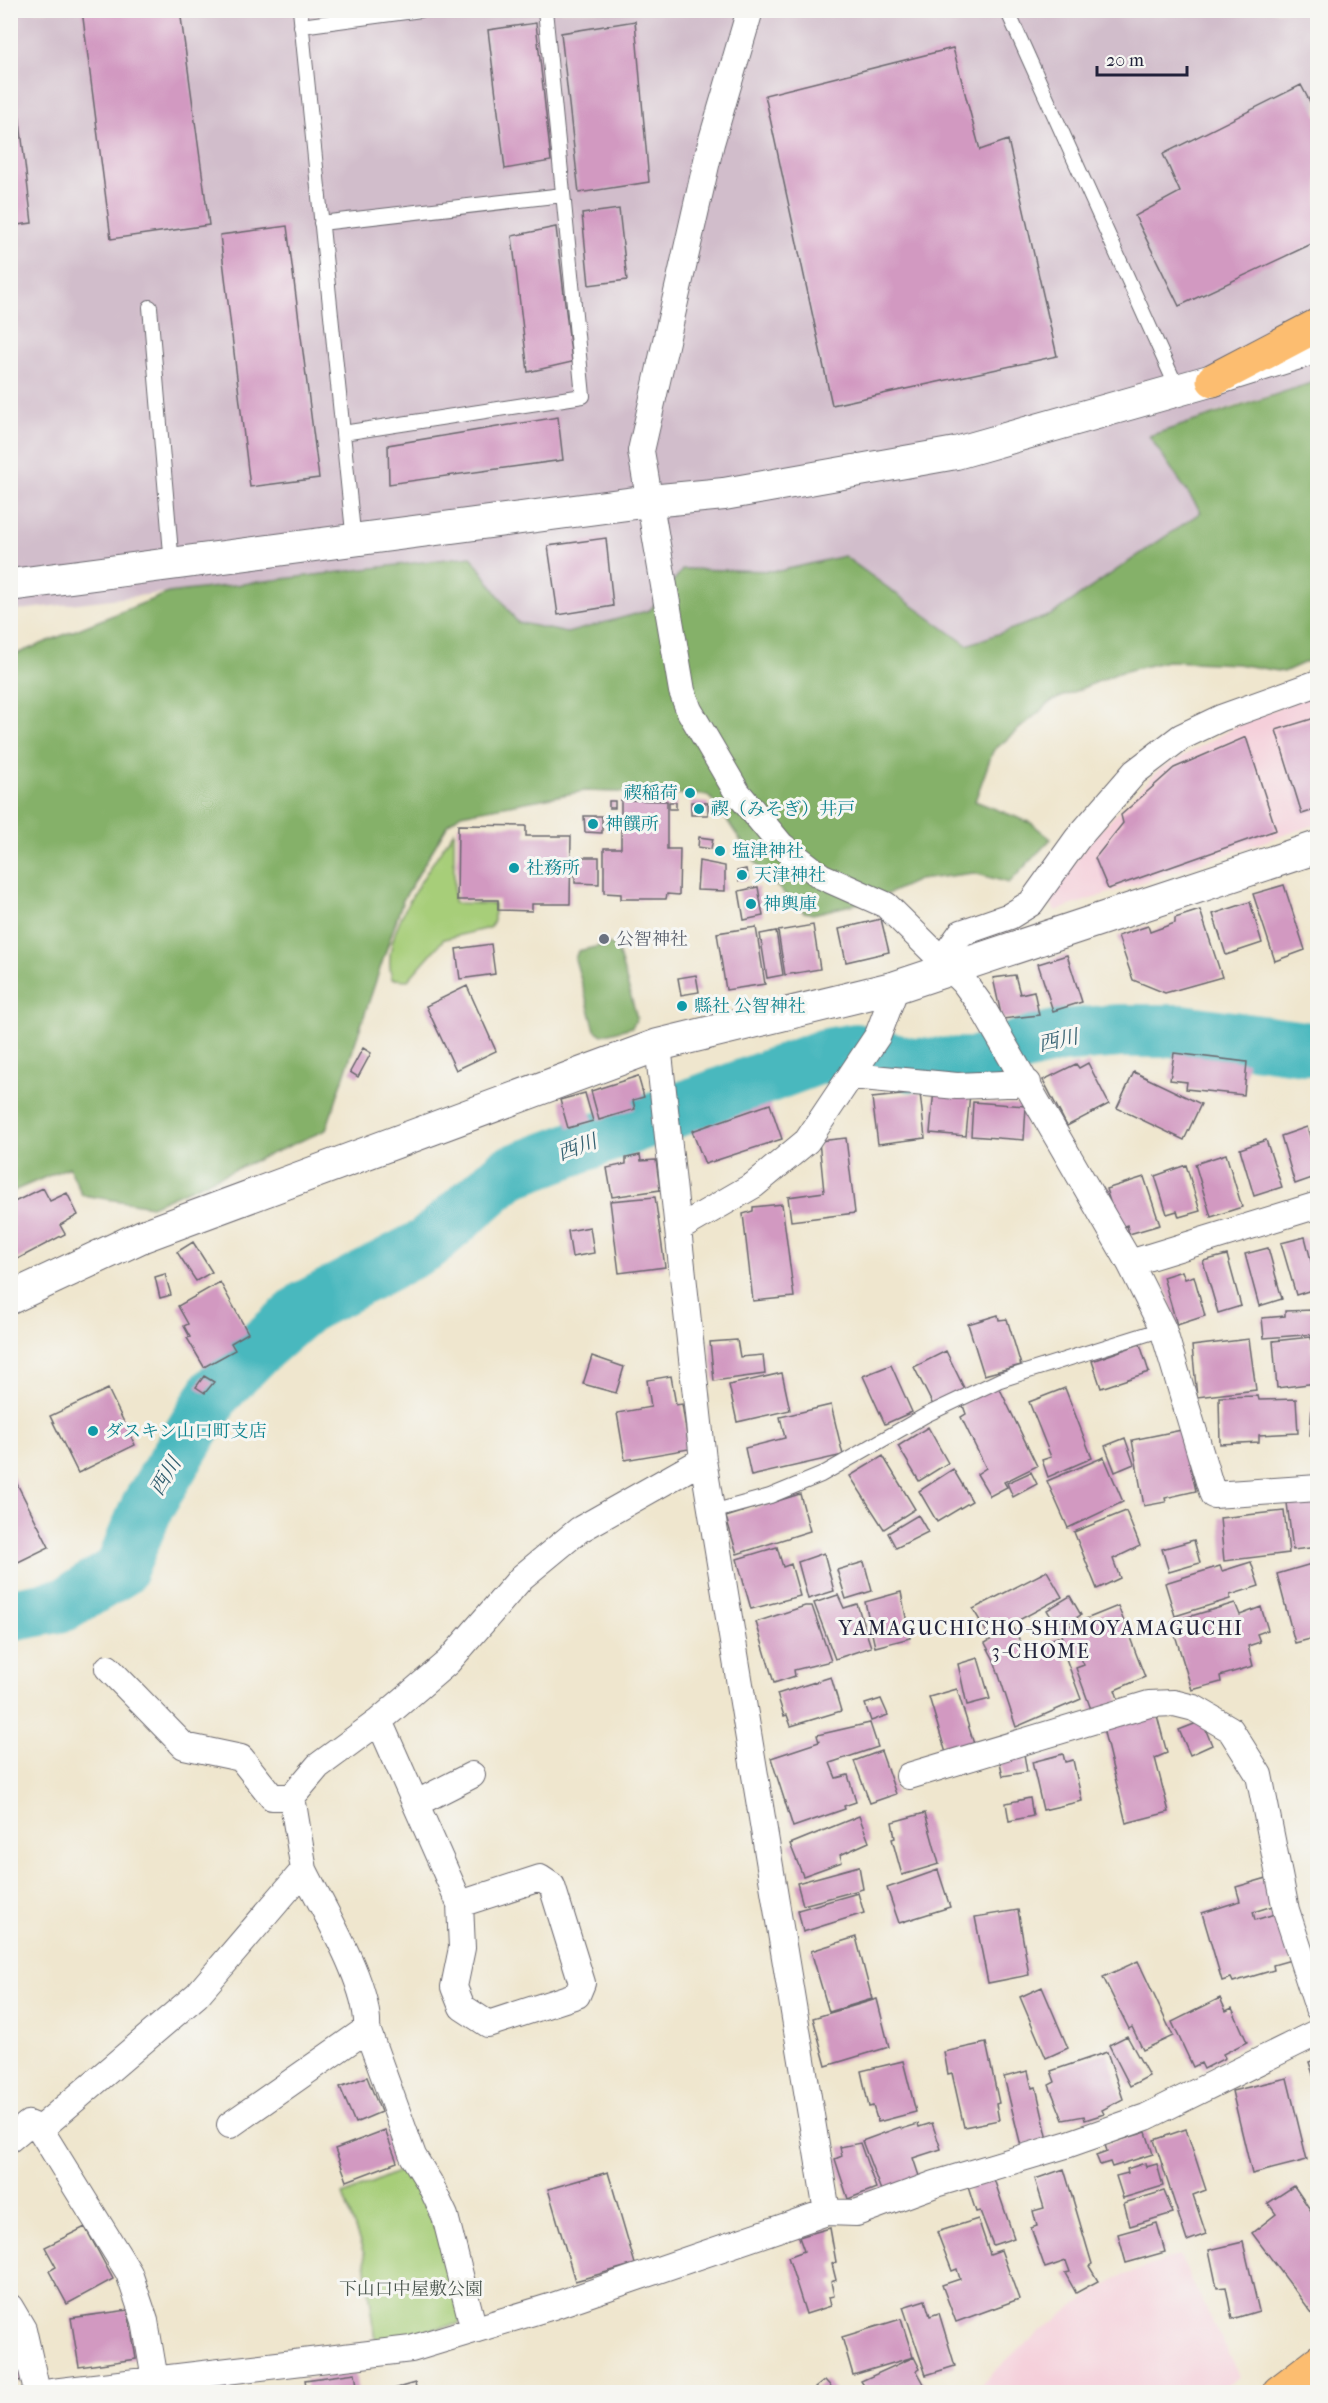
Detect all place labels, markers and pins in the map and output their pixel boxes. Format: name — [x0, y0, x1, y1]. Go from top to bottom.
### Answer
place label: 禊稲荷 — [624, 783, 678, 804]
marker: 禊稲荷 — [683, 786, 697, 800]
place label: 禊（みそぎ）井戸 — [711, 799, 855, 820]
marker: 禊（みそぎ）井戸 — [692, 802, 706, 816]
place label: 神饌所 — [605, 814, 659, 835]
marker: 神饌所 — [586, 817, 600, 831]
place label: 塩津神社 — [732, 841, 804, 862]
marker: 塩津神社 — [713, 844, 727, 858]
place label: 社務所 — [526, 858, 580, 879]
marker: 社務所 — [507, 861, 521, 875]
place label: 天津神社 — [754, 865, 826, 886]
marker: 天津神社 — [735, 868, 749, 882]
place label: 神輿庫 — [763, 894, 817, 915]
marker: 神輿庫 — [744, 897, 758, 911]
place label: 公智神社 — [616, 929, 688, 950]
marker: 公智神社 — [597, 932, 611, 946]
place label: 縣社 公智神社 — [694, 996, 806, 1017]
marker: 縣社 公智神社 — [675, 999, 689, 1013]
place label: ダスキン山口町支店 — [105, 1421, 267, 1442]
marker: ダスキン山口町支店 — [86, 1424, 100, 1438]

